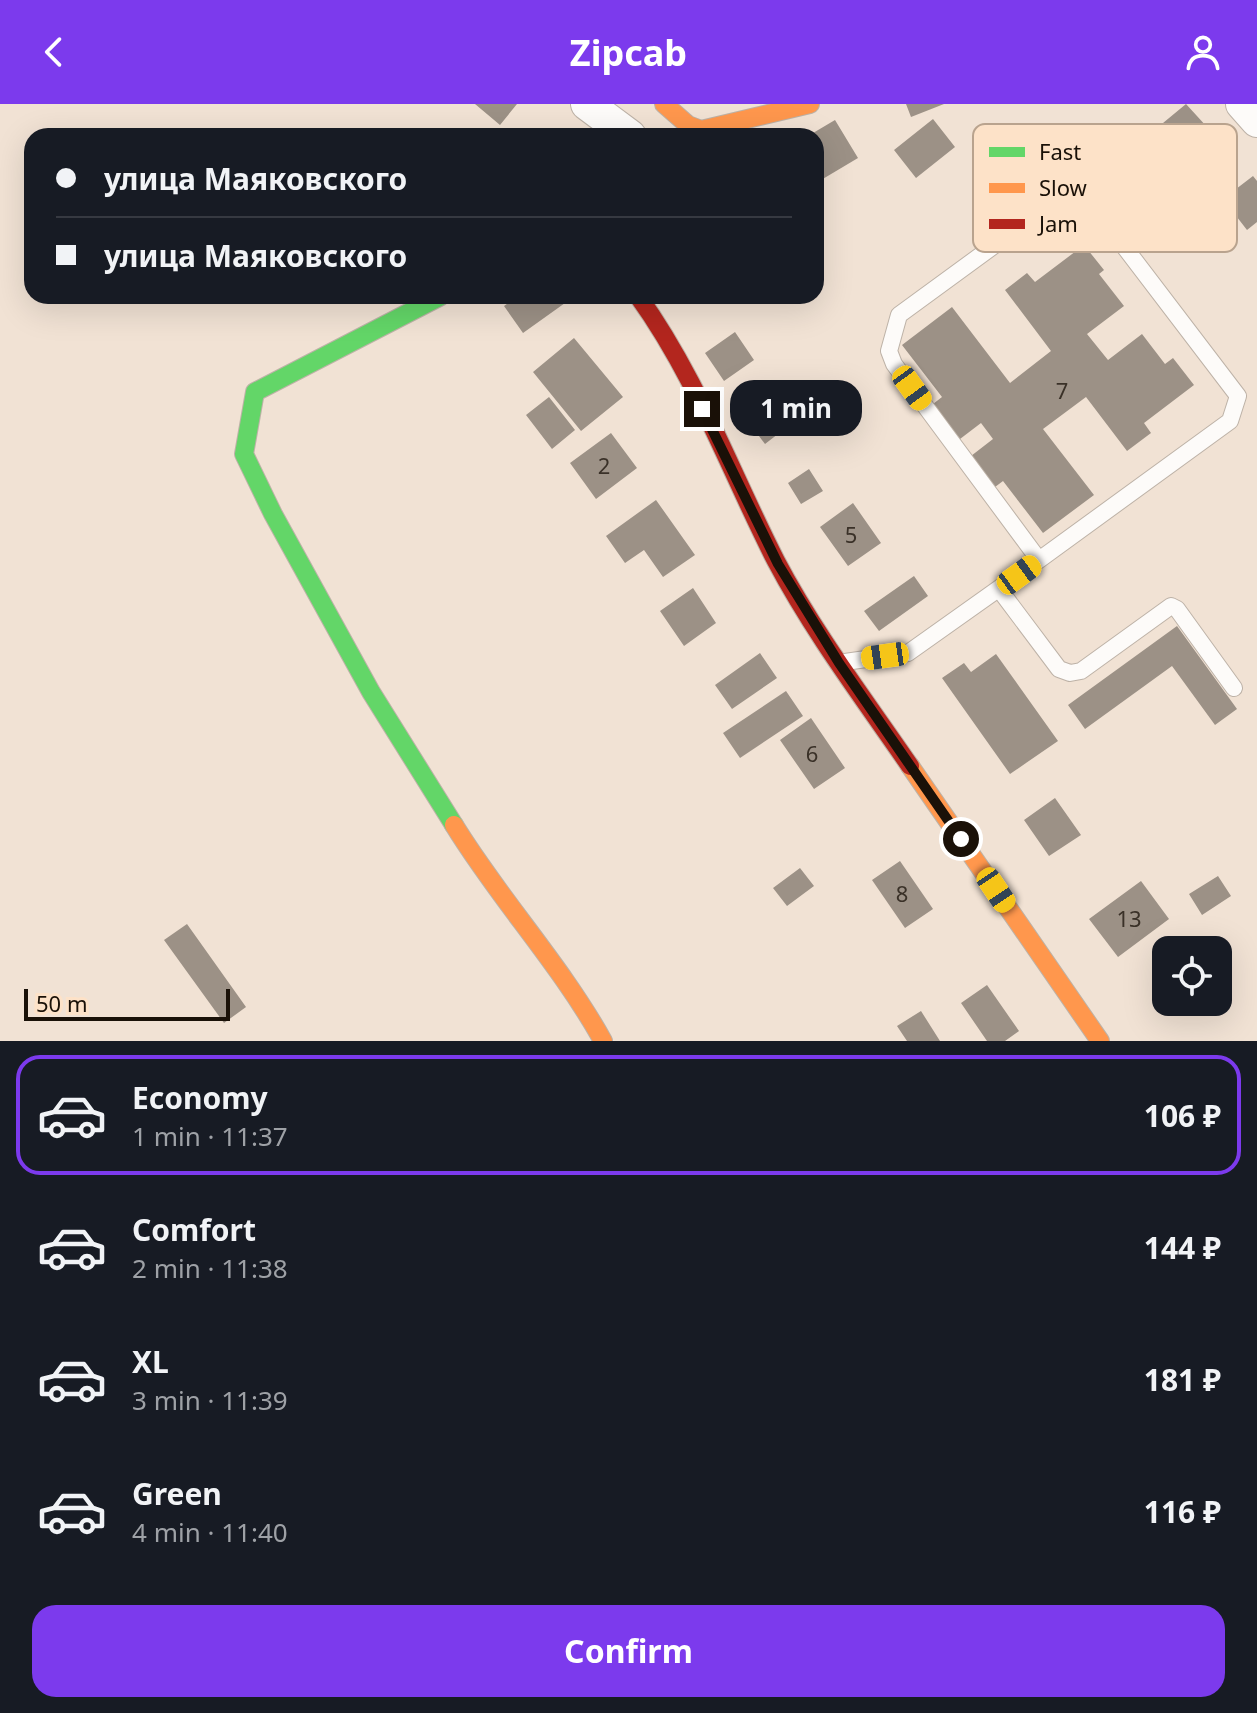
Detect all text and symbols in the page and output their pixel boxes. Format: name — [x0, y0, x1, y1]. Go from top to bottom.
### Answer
text: Zipcab — [570, 28, 687, 77]
icon: back — [32, 30, 76, 74]
icon: person — [1181, 30, 1225, 74]
legend — [973, 124, 1237, 252]
text: Fast — [1039, 136, 1081, 166]
text: улица Маяковского — [104, 158, 407, 199]
text: Slow — [1039, 172, 1088, 202]
text: Jam — [1037, 208, 1078, 238]
text: улица Маяковского — [104, 235, 407, 276]
car — [888, 362, 936, 414]
house number: 7 — [1056, 375, 1068, 405]
callout: 1 min — [730, 381, 862, 437]
text: 1 min — [760, 390, 832, 426]
route end — [684, 391, 720, 427]
house number: 2 — [598, 450, 610, 480]
house number: 5 — [845, 519, 857, 549]
car — [993, 551, 1045, 599]
car — [860, 641, 910, 671]
house number: 6 — [806, 738, 818, 768]
route start — [943, 821, 979, 857]
car — [973, 863, 1019, 917]
house number: 8 — [896, 878, 908, 908]
house number: 13 — [1116, 903, 1142, 933]
map controls — [1152, 936, 1232, 1016]
button: locate — [1152, 936, 1232, 1016]
scale bar — [24, 985, 230, 1021]
text: 50 m — [36, 988, 87, 1018]
text: Economy — [132, 1077, 268, 1118]
icon: car — [36, 1079, 108, 1151]
text: 106 ₽ — [1144, 1095, 1221, 1136]
text: 1 min · 11:37 — [132, 1118, 288, 1154]
text: Comfort — [132, 1209, 256, 1250]
icon: car — [36, 1211, 108, 1283]
text: 144 ₽ — [1144, 1227, 1221, 1268]
text: 2 min · 11:38 — [132, 1250, 288, 1286]
text: XL — [132, 1341, 169, 1382]
icon: car — [36, 1343, 108, 1415]
text: 181 ₽ — [1144, 1359, 1221, 1400]
text: 3 min · 11:39 — [132, 1382, 288, 1418]
text: Green — [132, 1473, 222, 1514]
icon: car — [36, 1475, 108, 1547]
text: 116 ₽ — [1144, 1491, 1221, 1532]
text: 4 min · 11:40 — [132, 1514, 288, 1550]
button: Confirm — [32, 1605, 1225, 1697]

